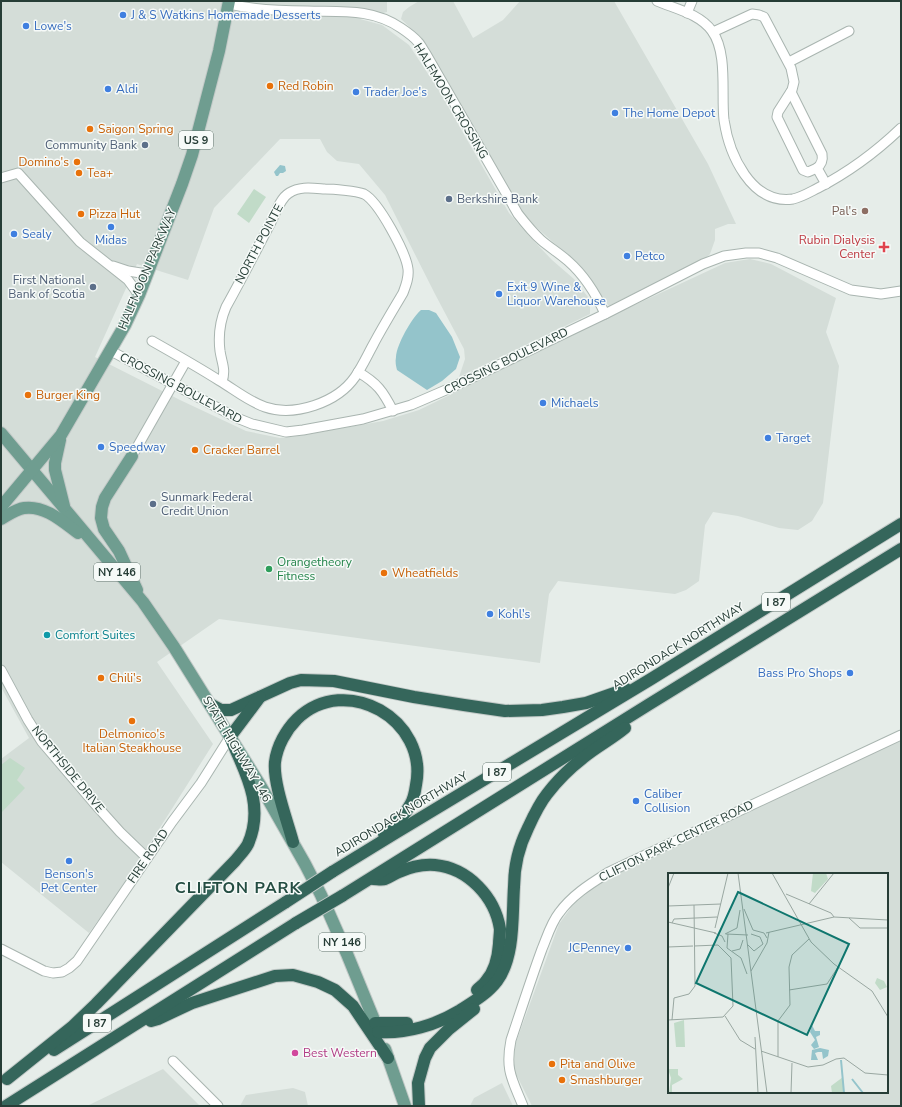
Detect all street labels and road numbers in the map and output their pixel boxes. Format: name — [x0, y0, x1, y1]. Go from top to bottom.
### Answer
street label: HALFMOON CROSSING — [410, 40, 492, 162]
road number: US 9 — [179, 131, 213, 149]
street label: NORTH POINTE — [231, 201, 287, 287]
street label: HALFMOON PARKWAY — [114, 205, 180, 332]
street label: CROSSING BOULEVARD — [441, 324, 571, 398]
street label: CROSSING BOULEVARD — [117, 349, 245, 427]
road number: NY 146 — [94, 563, 140, 581]
road number: I 87 — [762, 593, 790, 611]
street label: ADIRONDACK NORTHWAY — [609, 598, 748, 693]
street label: STATE HIGHWAY 146 — [199, 693, 275, 805]
street label: NORTHSIDE DRIVE — [28, 722, 108, 816]
road number: I 87 — [483, 763, 511, 781]
street label: ADIRONDACK NORTHWAY — [331, 767, 471, 860]
street label: CLIFTON PARK CENTER ROAD — [596, 796, 756, 885]
street label: FIRE ROAD — [124, 826, 172, 886]
road number: NY 146 — [319, 933, 365, 951]
road number: I 87 — [83, 1014, 111, 1032]

